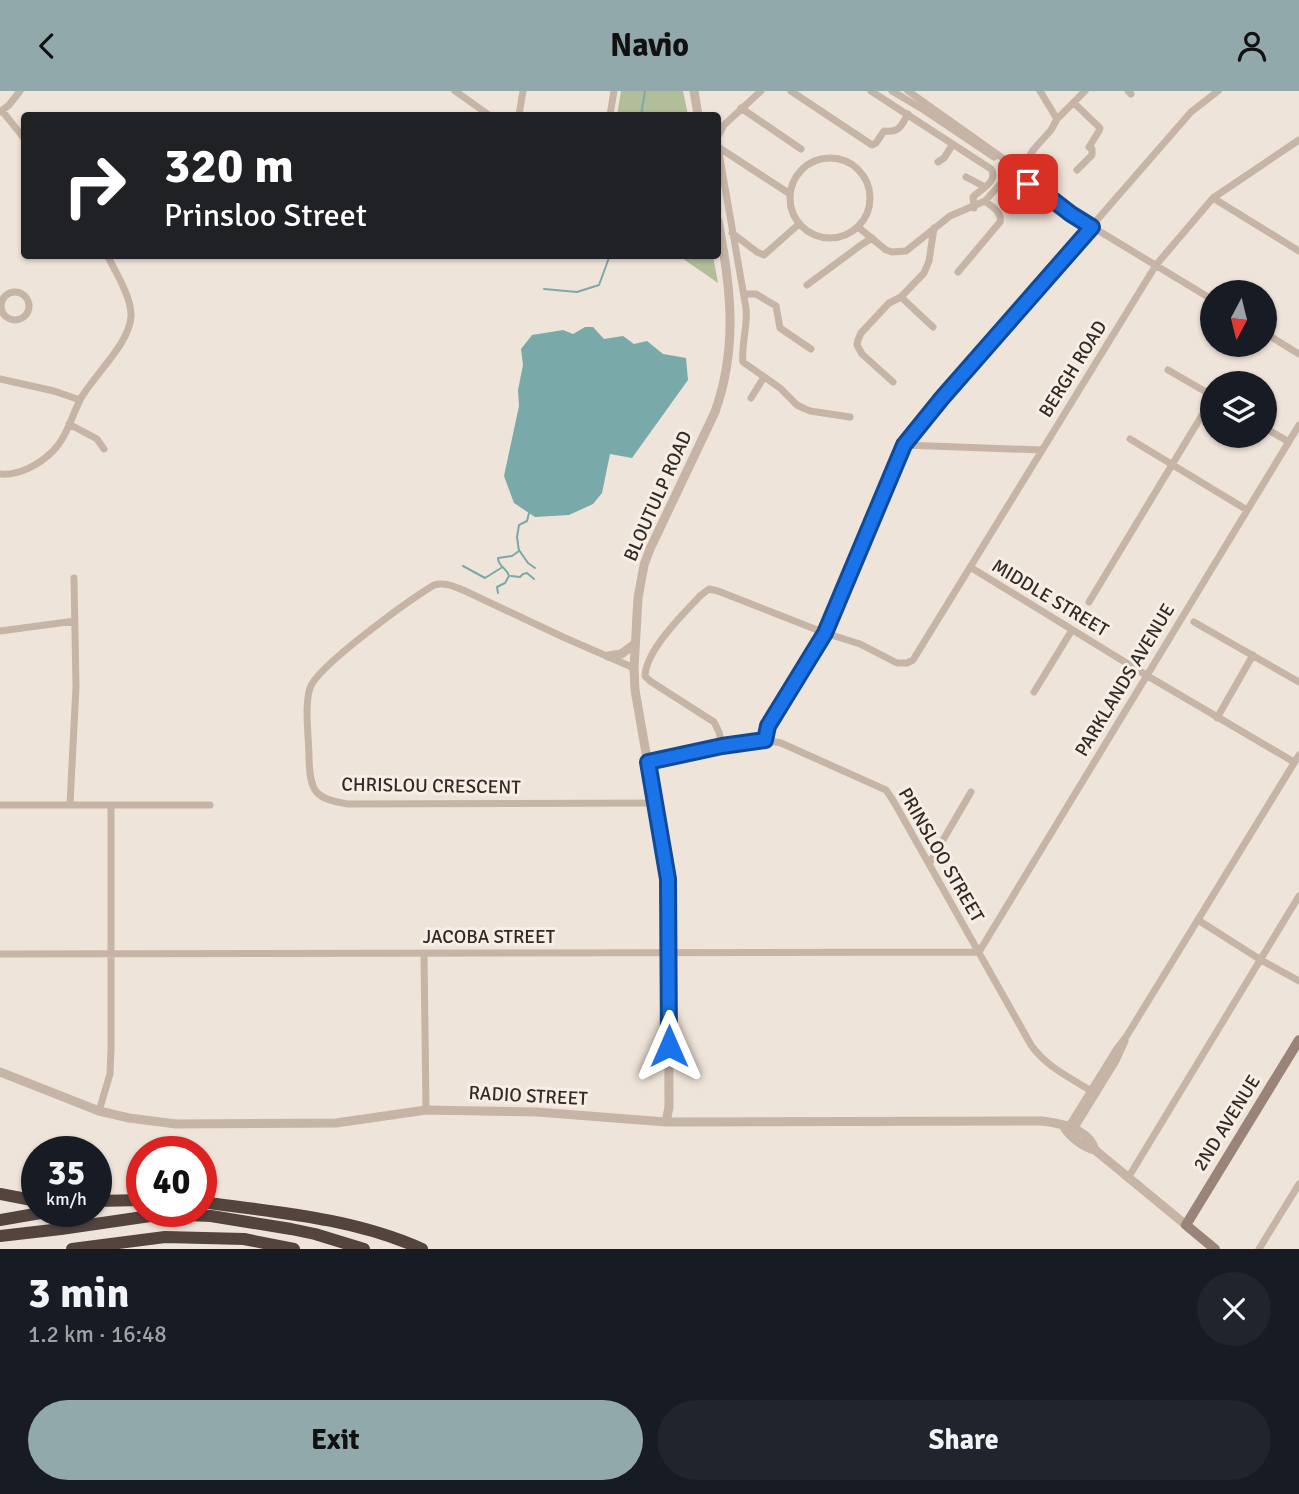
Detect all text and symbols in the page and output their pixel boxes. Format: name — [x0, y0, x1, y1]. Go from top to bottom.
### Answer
text: Navio — [610, 26, 689, 65]
icon: back — [28, 27, 66, 65]
icon: person — [1233, 27, 1271, 65]
text: 320 m — [164, 136, 294, 196]
icon: right — [49, 140, 140, 231]
pin — [998, 154, 1058, 214]
icon: arrive — [1009, 165, 1047, 203]
text: Prinsloo Street — [164, 196, 367, 235]
north arrow — [1200, 280, 1278, 357]
map controls — [1200, 280, 1277, 448]
street label: BERGH ROAD — [1034, 316, 1112, 422]
button: layers — [1200, 371, 1277, 448]
street label: BLOUTULP ROAD — [619, 427, 697, 565]
street label: MIDDLE STREET — [987, 554, 1113, 643]
street label: PARKLANDS AVENUE — [1070, 599, 1180, 761]
street label: CHRISLOU CRESCENT — [341, 772, 521, 800]
street label: PRINSLOO STREET — [893, 783, 990, 927]
street label: JACOBA STREET — [423, 925, 556, 949]
position arrow — [632, 1009, 706, 1083]
street label: 2ND AVENUE — [1188, 1071, 1266, 1175]
street label: RADIO STREET — [468, 1081, 589, 1111]
speed limit sign: 40 — [126, 1136, 217, 1227]
text: 35 — [48, 1151, 85, 1194]
text: km/h — [46, 1188, 87, 1210]
text: 3 min — [28, 1268, 129, 1319]
button: close — [1197, 1272, 1271, 1346]
text: 1.2 km · 16:48 — [28, 1320, 167, 1349]
button: Exit — [28, 1400, 643, 1480]
button: Share — [657, 1400, 1271, 1480]

